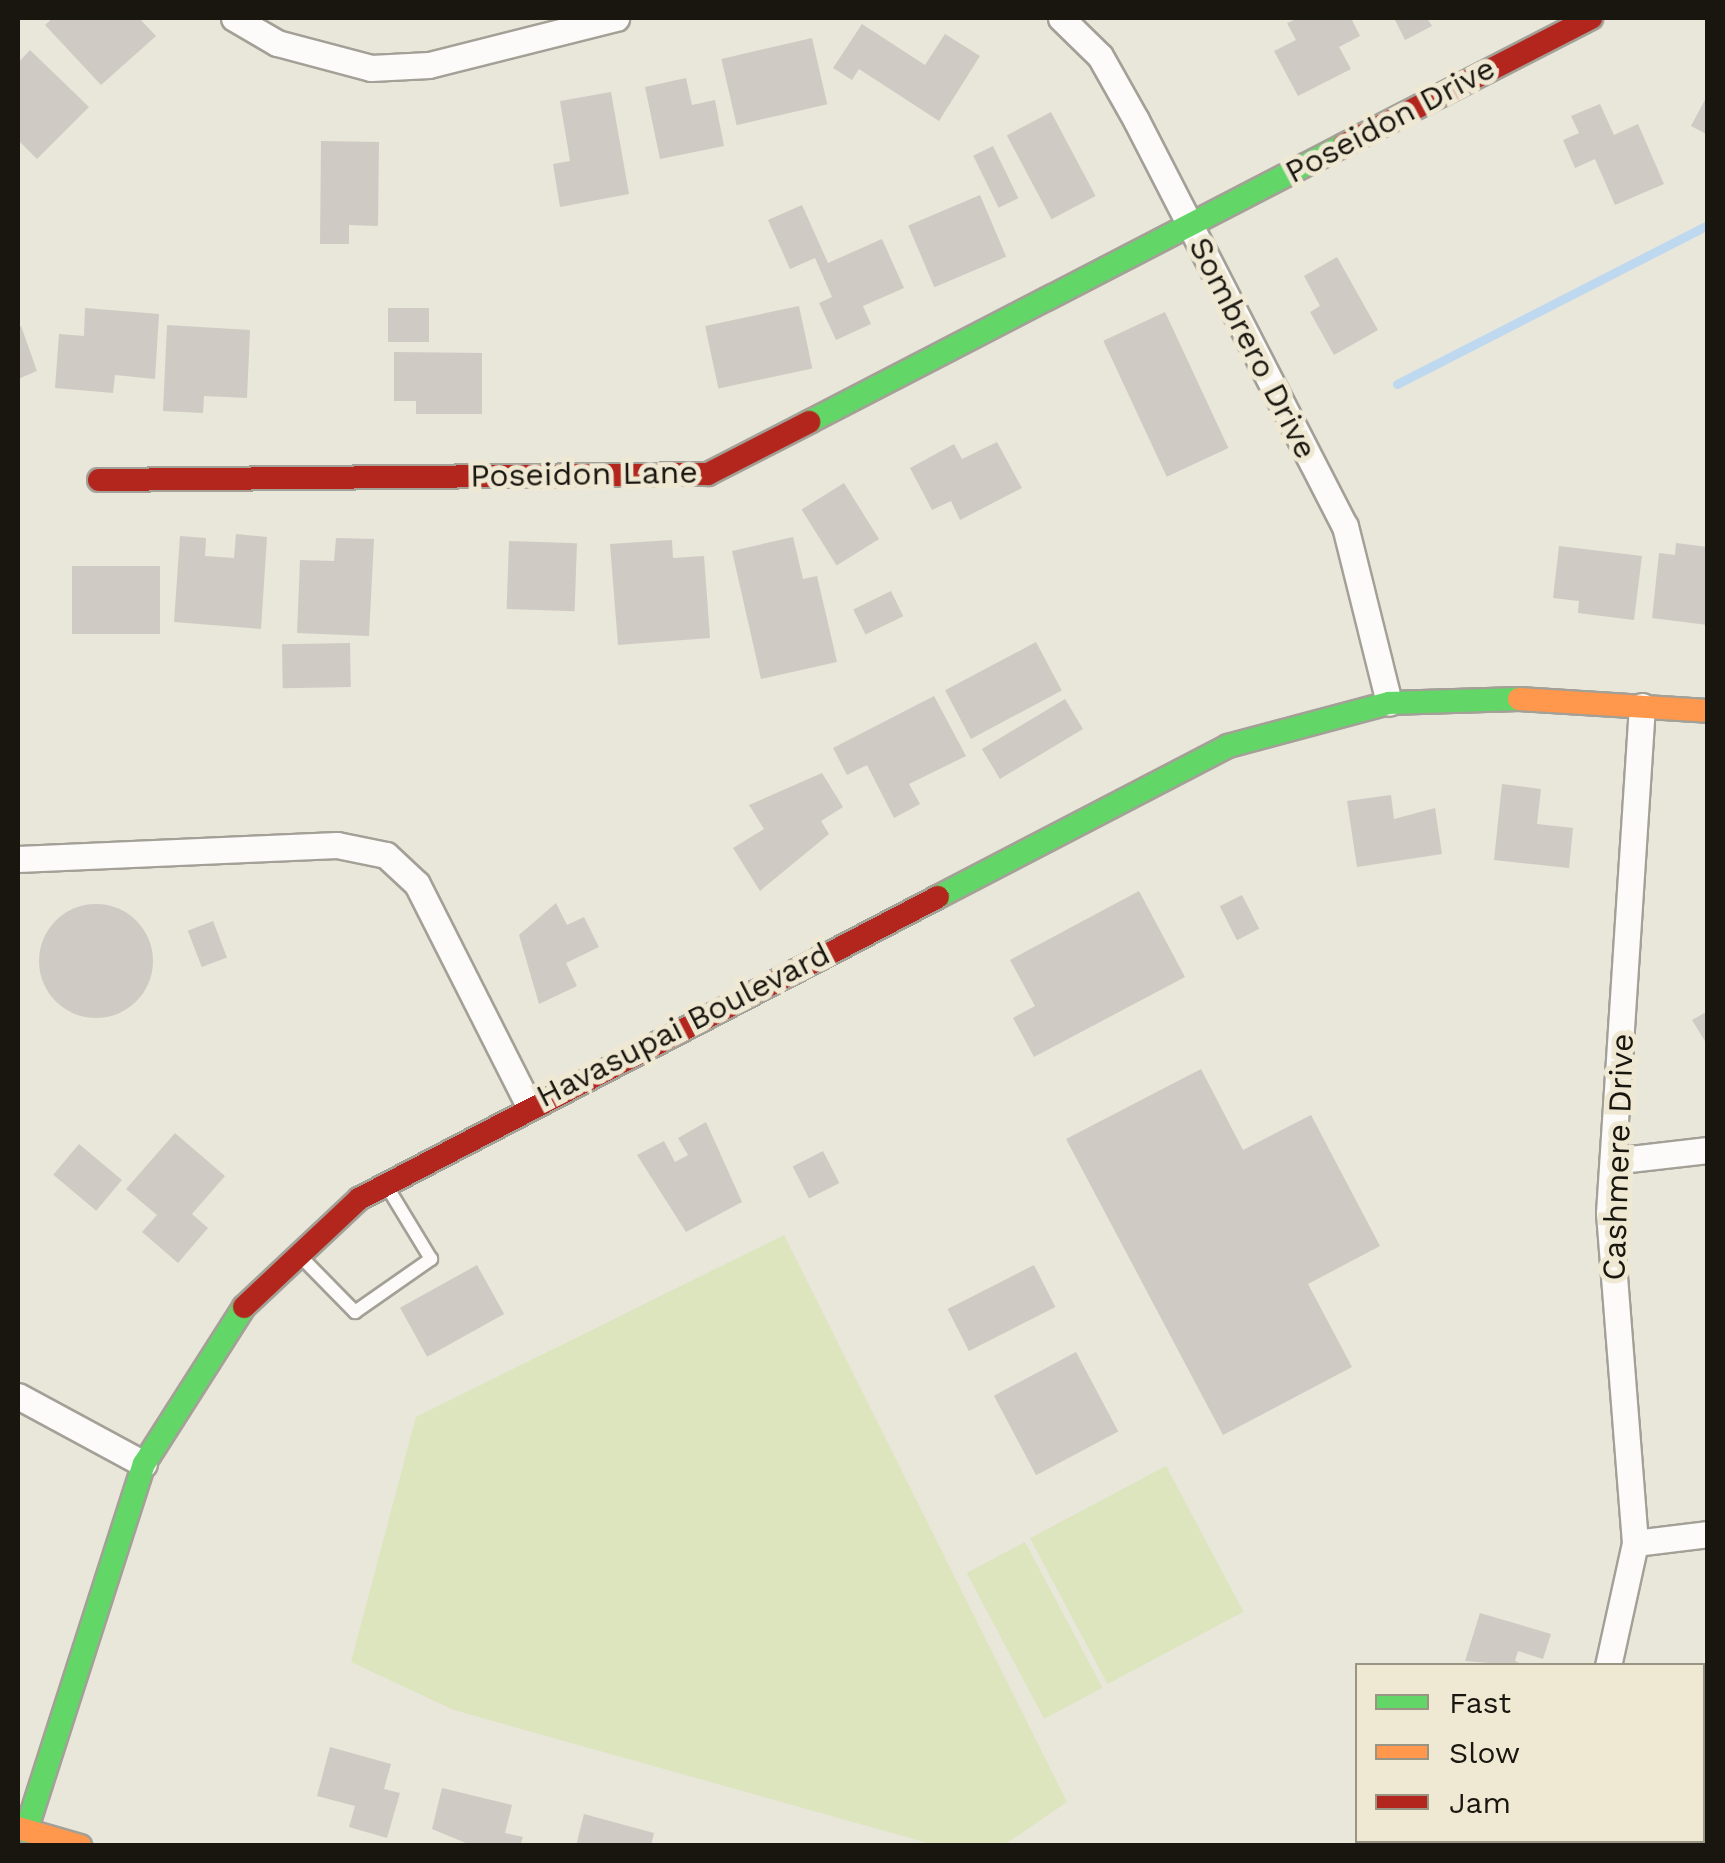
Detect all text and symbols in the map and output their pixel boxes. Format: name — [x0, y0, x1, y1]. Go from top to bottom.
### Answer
street label: Poseidon Drive — [1279, 49, 1501, 191]
street label: Sombrero Drive — [1181, 231, 1325, 465]
street label: Poseidon Lane — [470, 453, 698, 495]
street label: Havasupai Boulevard — [530, 934, 836, 1116]
street label: Cashmere Drive — [1594, 1033, 1642, 1281]
legend — [1355, 1663, 1705, 1843]
text: Fast — [1449, 1685, 1511, 1720]
text: Slow — [1449, 1735, 1520, 1770]
text: Jam — [1449, 1785, 1511, 1820]

